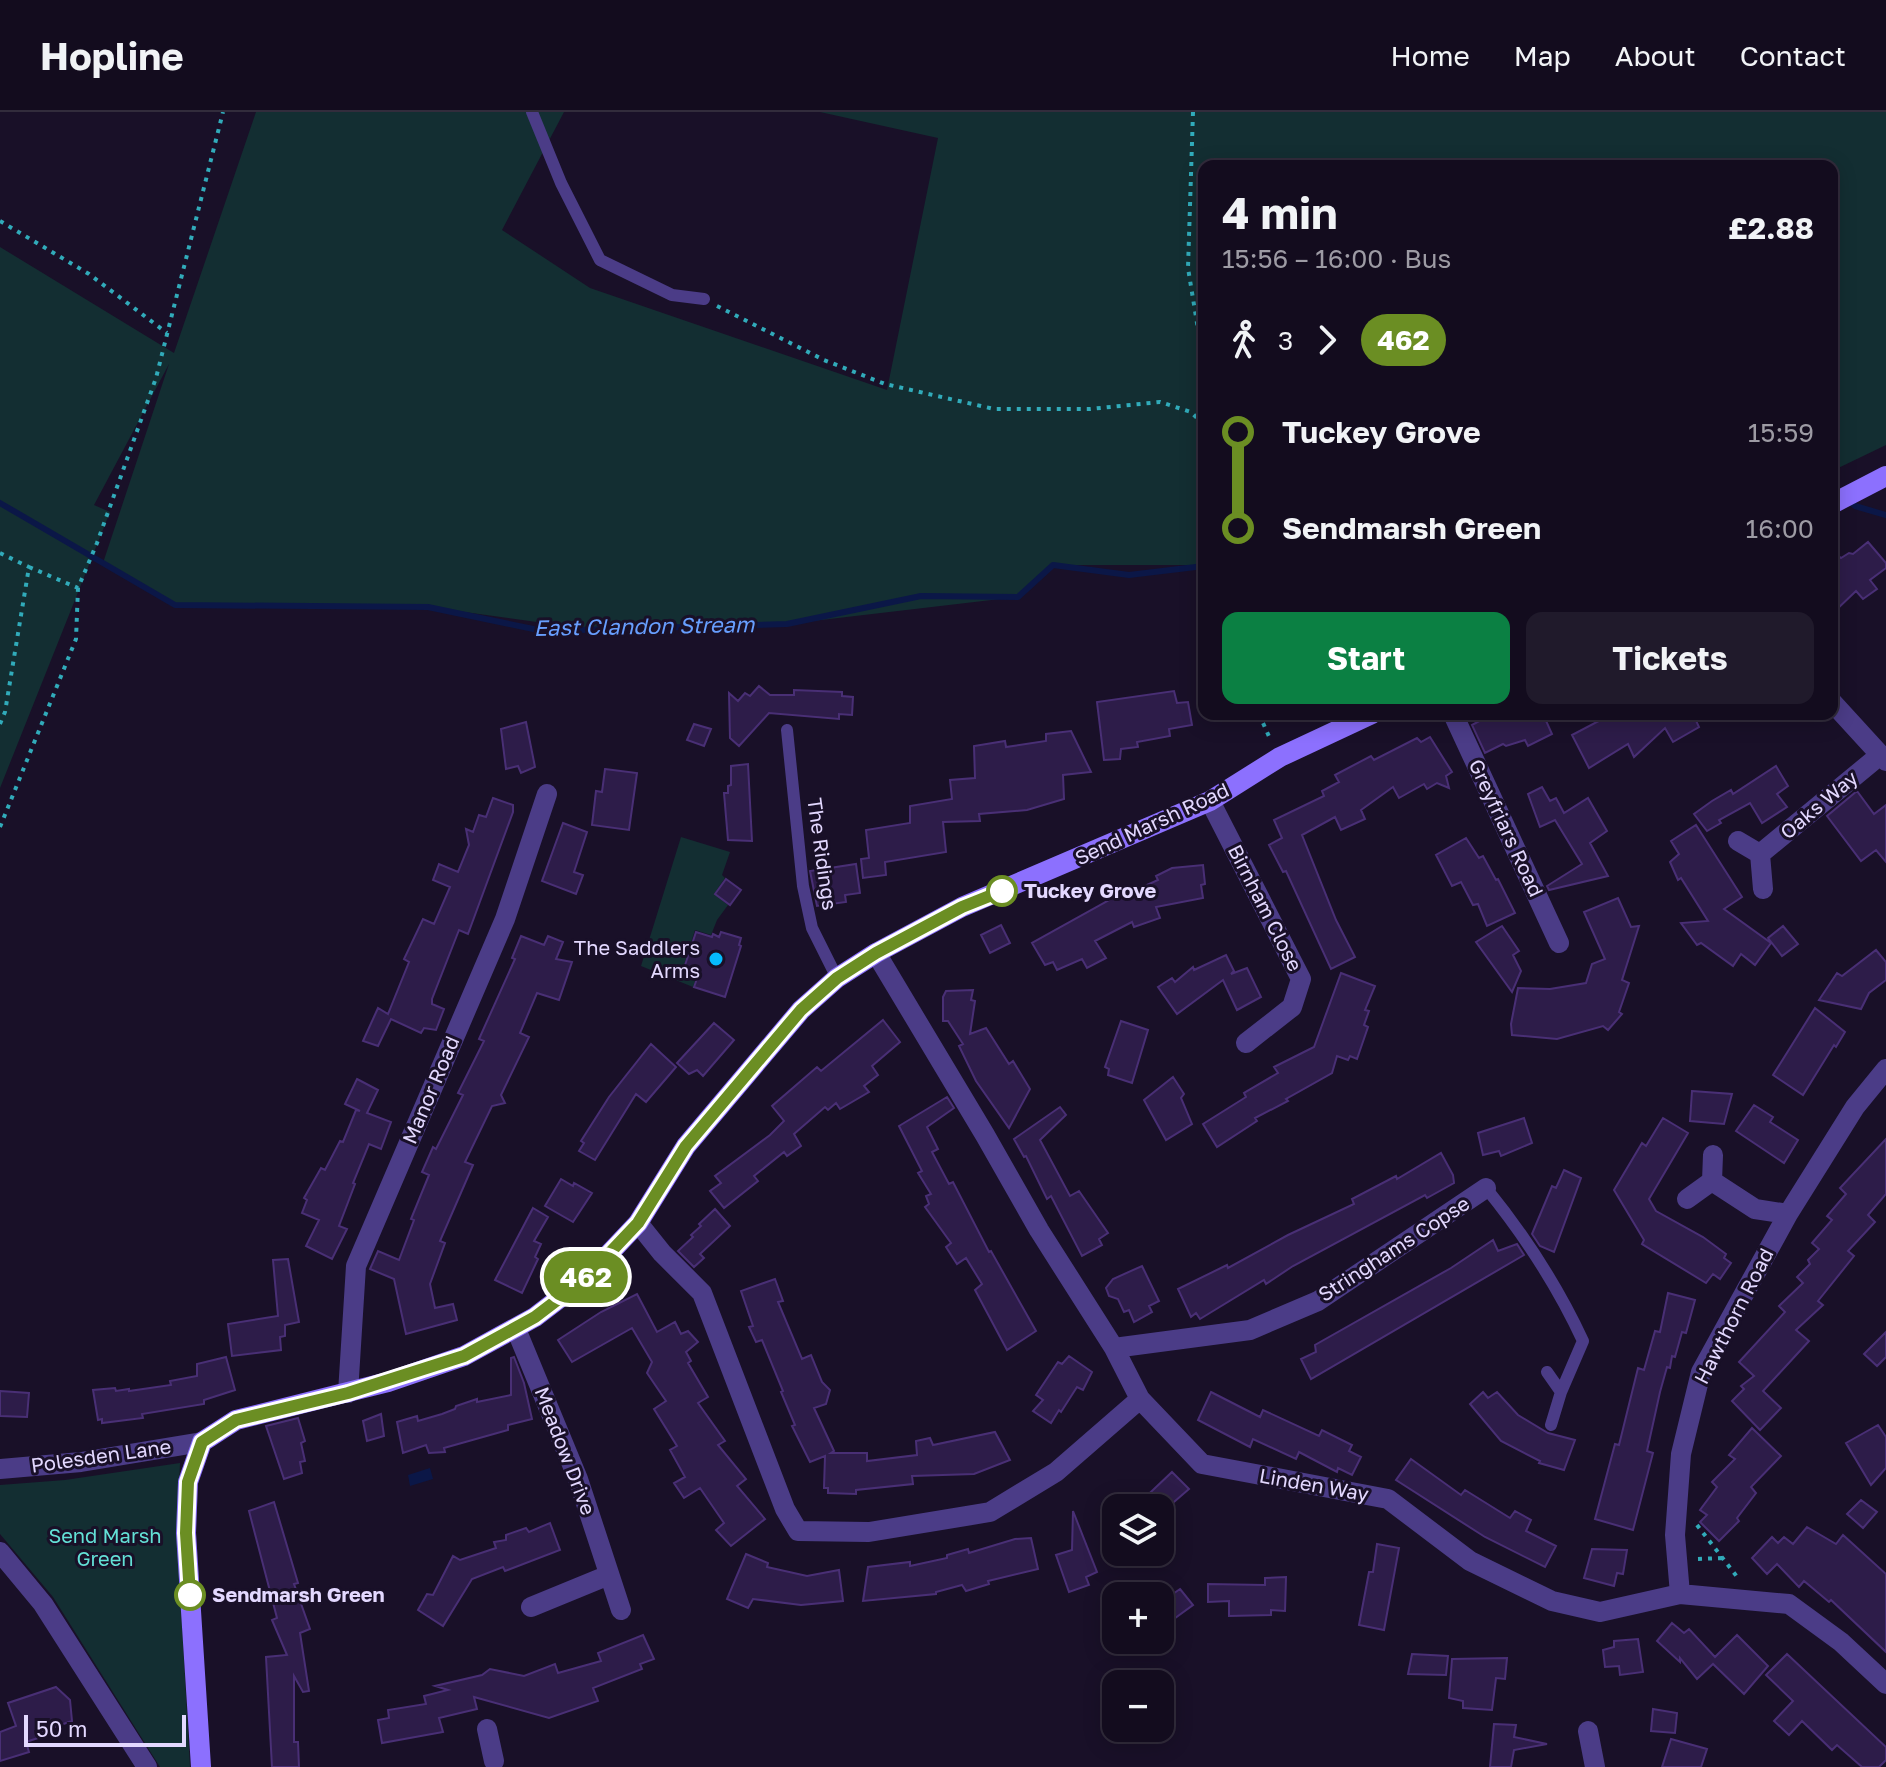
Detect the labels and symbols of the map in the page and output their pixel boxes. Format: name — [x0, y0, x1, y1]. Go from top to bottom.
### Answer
water label: East Clandon Stream — [533, 610, 756, 641]
street label: Greyfriars Road — [1465, 755, 1549, 900]
street label: Oaks Way — [1775, 765, 1862, 843]
street label: Send Marsh Road — [1071, 777, 1232, 869]
street label: The Ridings — [803, 796, 843, 912]
street label: Birnham Close — [1224, 840, 1308, 975]
marker: Tuckey Grove — [987, 876, 1017, 906]
place label: Tuckey Grove — [1024, 878, 1157, 902]
place label: The Saddlers Arms — [574, 935, 700, 982]
marker: The Saddlers Arms — [707, 950, 725, 968]
street label: Manor Road — [397, 1032, 464, 1147]
street label: Stringhams Copse — [1313, 1190, 1473, 1306]
street label: Hawthorn Road — [1689, 1244, 1778, 1388]
line badge: 462 — [540, 1251, 632, 1303]
street label: Meadow Drive — [531, 1383, 601, 1518]
street label: Polesden Lane — [29, 1433, 172, 1477]
street label: Linden Way — [1258, 1463, 1371, 1505]
park label: Send Marsh Green — [48, 1523, 162, 1570]
marker: Sendmarsh Green — [175, 1580, 205, 1610]
place label: Sendmarsh Green — [212, 1582, 385, 1606]
scale bar — [24, 1711, 186, 1747]

